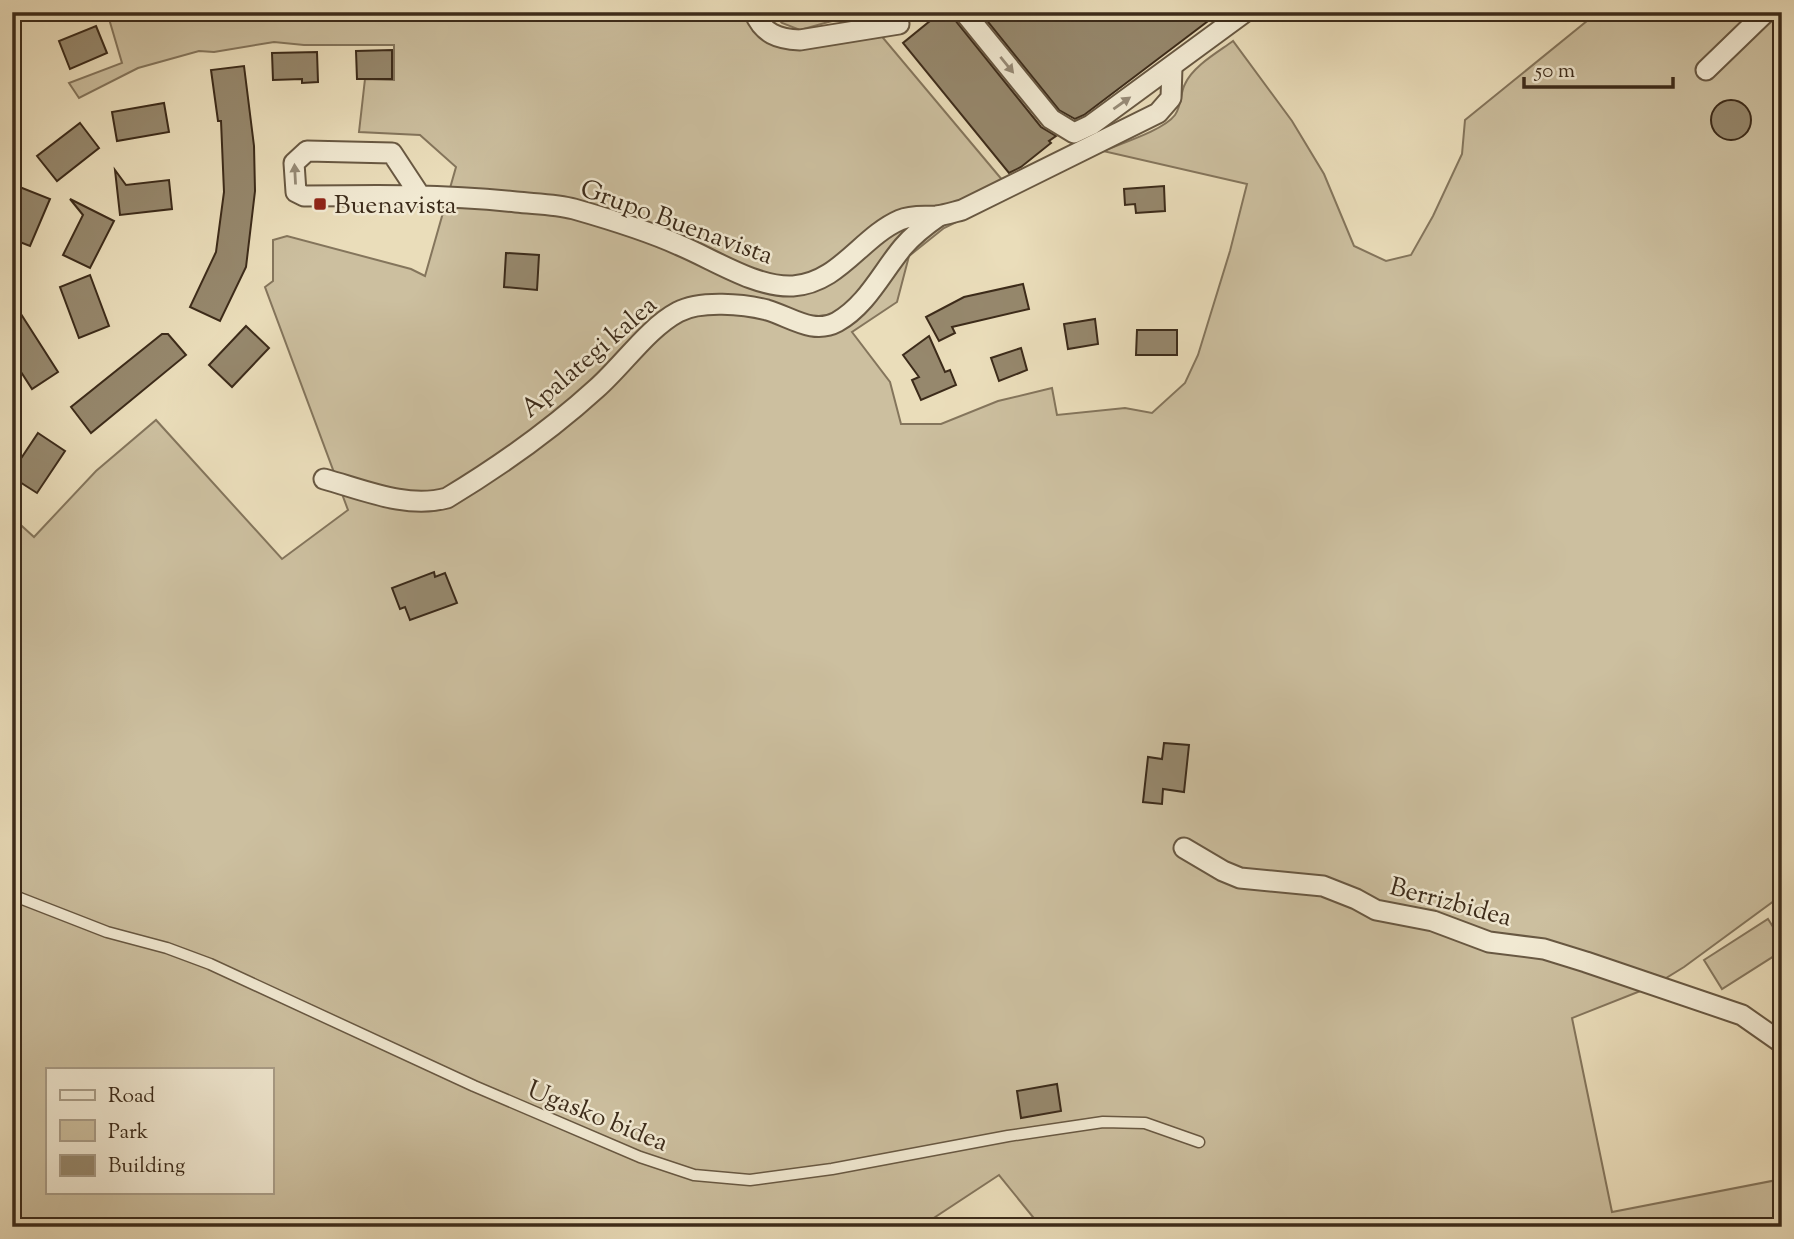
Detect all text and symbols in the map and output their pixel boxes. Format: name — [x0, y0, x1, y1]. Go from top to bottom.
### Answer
scale bar — [1524, 46, 1673, 90]
one-way arrow — [999, 56, 1015, 74]
text: 50 m — [1534, 57, 1575, 87]
one-way arrow — [1113, 96, 1131, 110]
one-way arrow — [290, 163, 301, 185]
street label: Grupo Buenavista — [575, 171, 778, 275]
place label: Buenavista — [334, 188, 457, 225]
marker: Buenavista — [312, 196, 328, 212]
street label: Apalategi kalea — [513, 288, 666, 428]
street label: Berrizbidea — [1385, 869, 1515, 937]
legend — [46, 1068, 273, 1194]
street label: Ugasko bidea — [521, 1072, 673, 1162]
text: Road — [108, 1082, 155, 1112]
text: Park — [108, 1118, 149, 1148]
text: Building — [108, 1152, 185, 1182]

